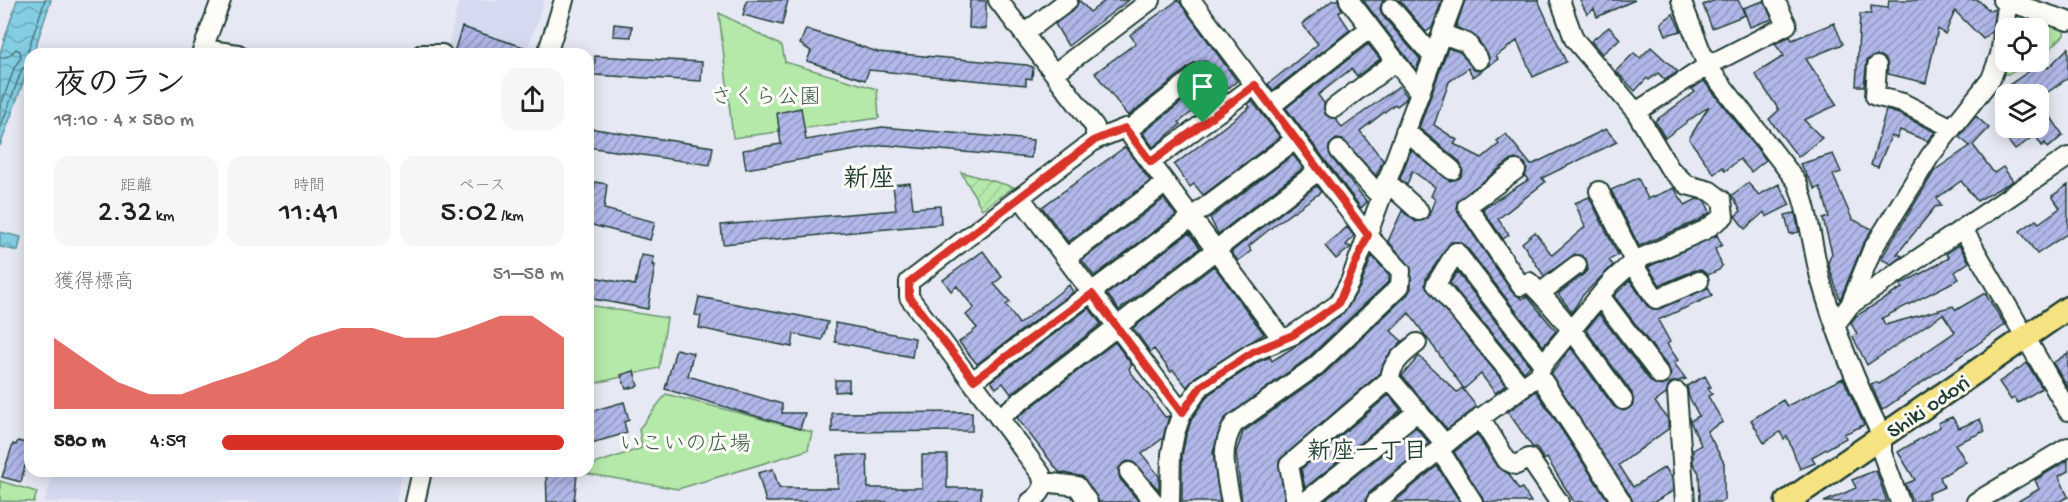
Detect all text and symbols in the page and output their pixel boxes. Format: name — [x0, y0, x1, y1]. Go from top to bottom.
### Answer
map controls — [1995, 18, 2049, 138]
button: locate — [1995, 18, 2049, 72]
pin — [1177, 61, 1228, 123]
text: 夜のラン — [54, 68, 186, 106]
button: share — [501, 68, 564, 131]
icon: arrive — [1186, 70, 1219, 103]
button: layers — [1995, 84, 2049, 138]
park label: さくら公園 — [711, 86, 821, 112]
text: 19:10 · 4 × 580 m — [54, 110, 194, 133]
district label: 新座 — [843, 164, 895, 197]
text: 距離 — [120, 178, 152, 197]
text: 時間 — [293, 178, 325, 197]
text: ペース — [458, 178, 506, 197]
text: 2.32 — [98, 197, 152, 232]
text: 11:41 — [279, 197, 339, 232]
text: 5:02 — [440, 197, 497, 232]
text: km — [152, 208, 174, 227]
text: /km — [497, 208, 524, 227]
text: 51–58 m — [493, 264, 564, 287]
text: 獲得標高 — [54, 272, 134, 295]
street label: Shiki odori — [1883, 371, 1976, 446]
text: 580 m — [54, 431, 106, 454]
text: 4:59 — [150, 431, 186, 454]
park label: いこいの広場 — [619, 432, 751, 459]
district label: 新座一丁目 — [1307, 438, 1427, 468]

